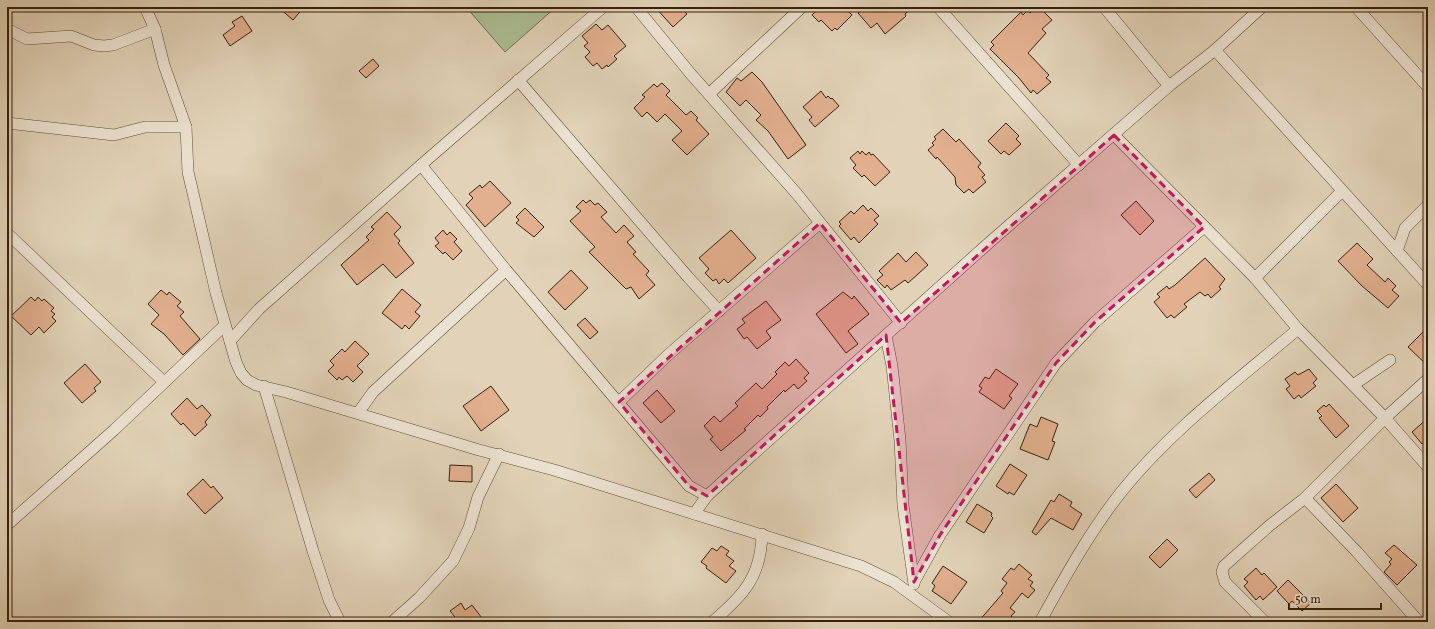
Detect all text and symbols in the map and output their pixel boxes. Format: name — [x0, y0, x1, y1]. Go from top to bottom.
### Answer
scale bar — [1289, 585, 1381, 611]
text: 50 m — [1295, 592, 1321, 608]

